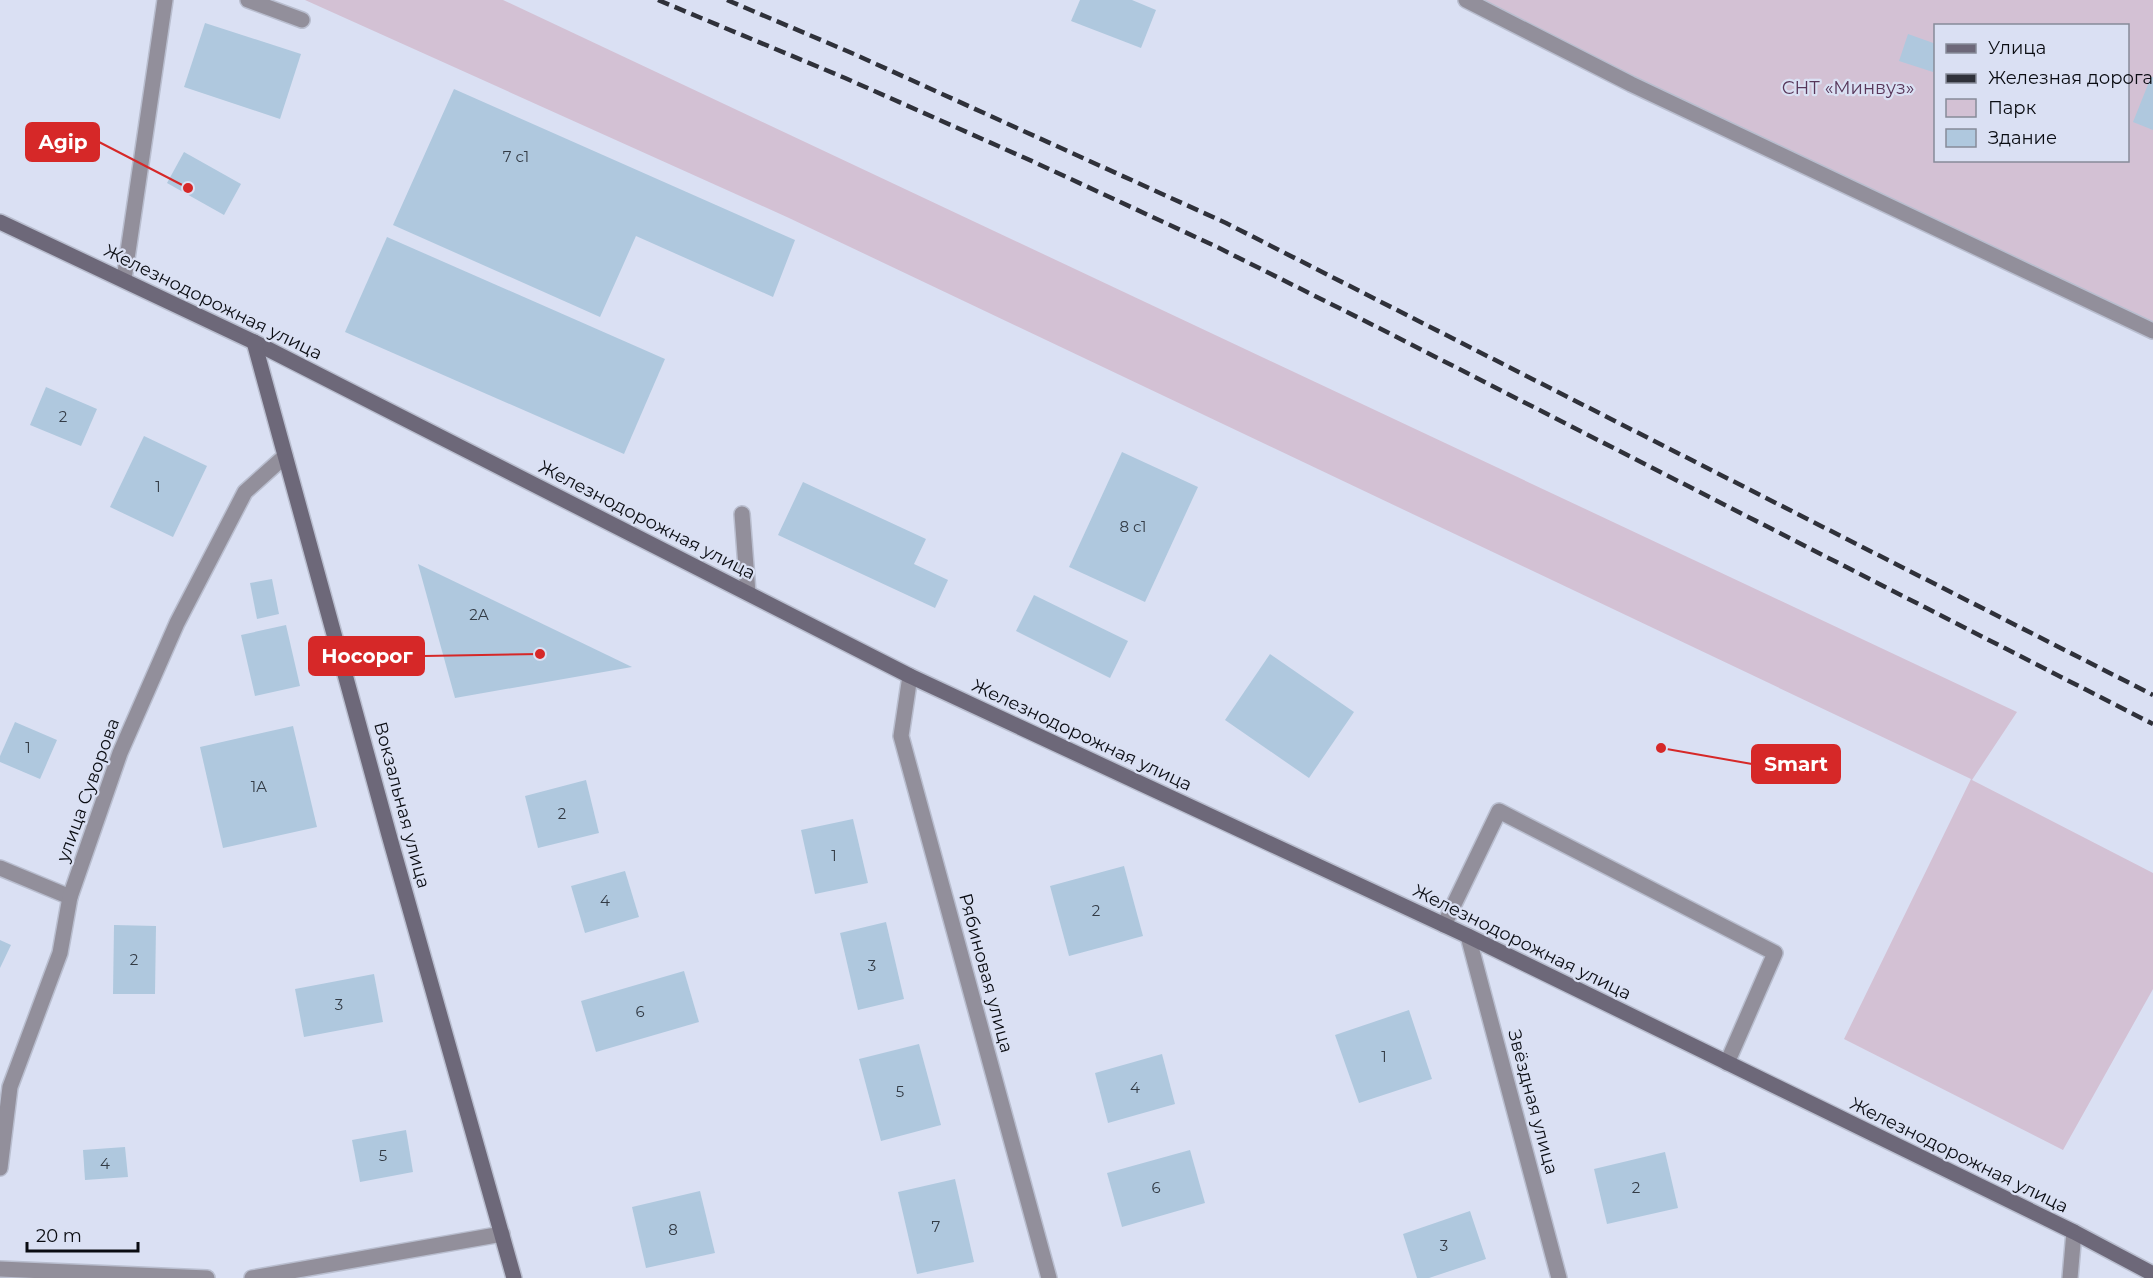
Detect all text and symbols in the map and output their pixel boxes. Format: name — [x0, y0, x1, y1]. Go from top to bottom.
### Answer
legend — [1934, 24, 2129, 162]
text: Улица — [1988, 37, 2046, 59]
text: Железная дорога — [1988, 67, 2153, 89]
park label: СНТ «Минвуз» — [1782, 77, 1914, 99]
text: Парк — [1988, 97, 2037, 119]
callout: Agip — [26, 123, 99, 161]
text: Здание — [1988, 127, 2057, 149]
text: Agip — [37, 130, 88, 154]
house number: 7 с1 — [503, 147, 529, 166]
street label: Железнодорожная улица — [100, 239, 326, 365]
house number: 2 — [59, 407, 67, 426]
street label: Железнодорожная улица — [535, 456, 759, 584]
house number: 1 — [155, 477, 161, 496]
house number: 8 с1 — [1119, 517, 1147, 536]
house number: 2А — [469, 605, 489, 624]
callout: Носорог — [309, 637, 424, 675]
text: Носорог — [321, 644, 413, 668]
street label: Железнодорожная улица — [968, 674, 1196, 796]
street label: улица Суворова — [51, 715, 124, 866]
street label: Вокзальная улица — [369, 719, 435, 891]
house number: 1 — [25, 738, 31, 757]
callout: Smart — [1752, 745, 1840, 783]
text: Smart — [1764, 752, 1828, 776]
house number: 1А — [251, 777, 267, 796]
house number: 2 — [558, 804, 566, 823]
house number: 1 — [831, 846, 837, 865]
street label: Железнодорожная улица — [1409, 879, 1635, 1005]
house number: 4 — [600, 891, 610, 910]
street label: Рябиновая улица — [954, 891, 1018, 1055]
house number: 2 — [1092, 901, 1100, 920]
house number: 2 — [130, 950, 138, 969]
house number: 3 — [868, 956, 876, 975]
house number: 3 — [335, 995, 343, 1014]
house number: 6 — [635, 1002, 645, 1021]
street label: Звёздная улица — [1503, 1027, 1563, 1177]
house number: 1 — [1381, 1047, 1387, 1066]
house number: 4 — [1130, 1078, 1140, 1097]
house number: 5 — [896, 1082, 904, 1101]
street label: Железнодорожная улица — [1846, 1092, 2072, 1218]
house number: 5 — [379, 1146, 387, 1165]
house number: 4 — [100, 1154, 110, 1173]
house number: 6 — [1151, 1178, 1161, 1197]
house number: 2 — [1632, 1178, 1640, 1197]
scale bar — [27, 1215, 138, 1253]
house number: 7 — [932, 1217, 941, 1236]
house number: 8 — [668, 1220, 678, 1239]
text: 20 m — [36, 1225, 82, 1247]
house number: 3 — [1440, 1236, 1448, 1255]

